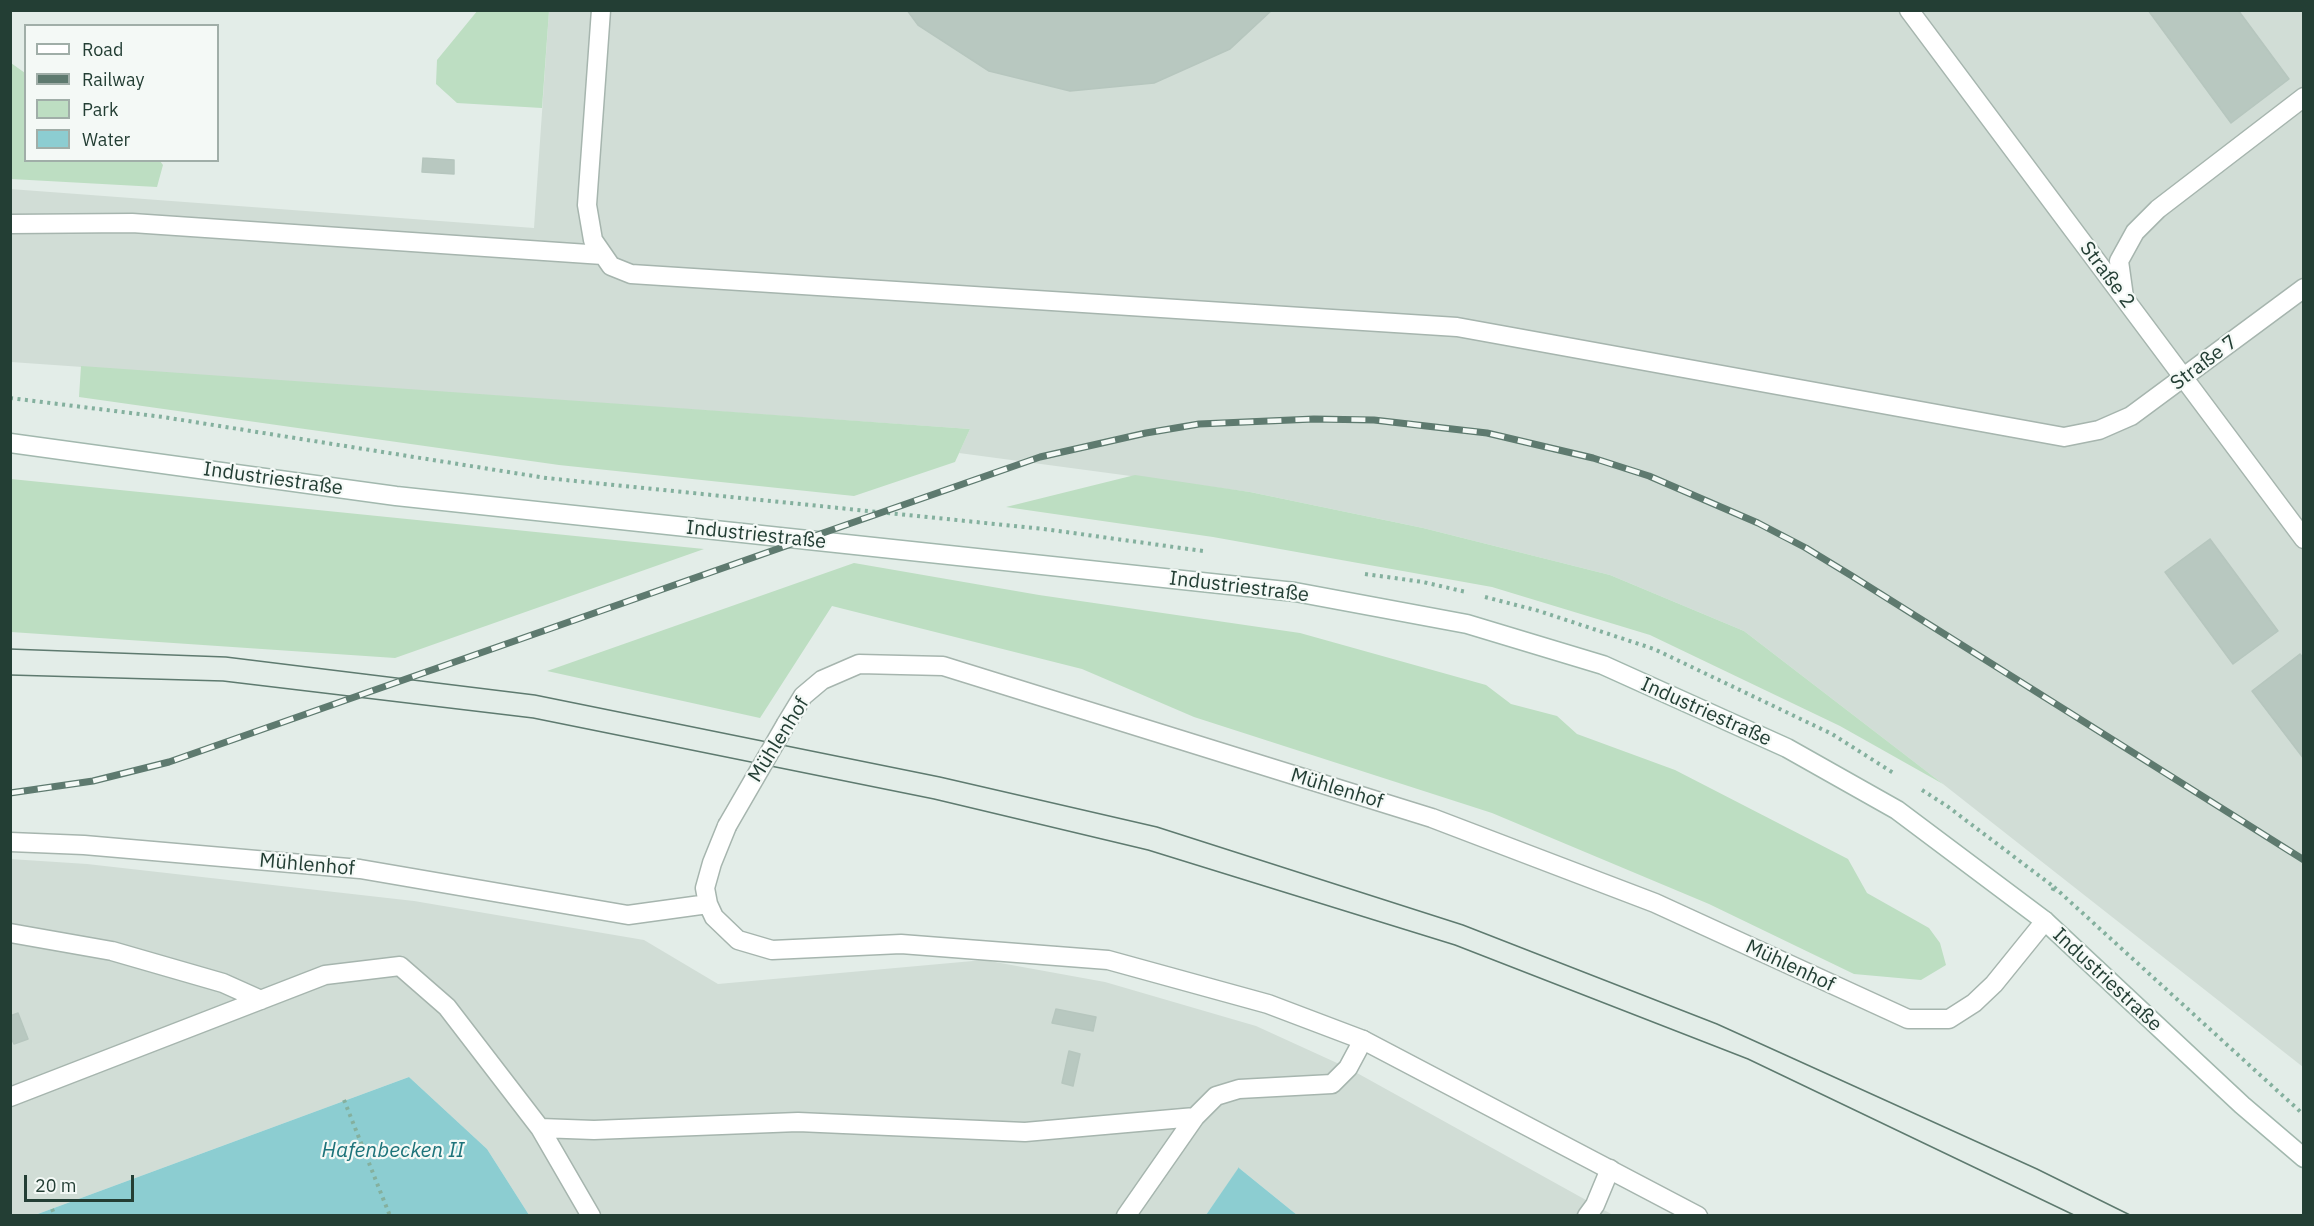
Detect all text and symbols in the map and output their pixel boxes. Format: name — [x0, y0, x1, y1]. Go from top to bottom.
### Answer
legend — [24, 24, 219, 162]
text: Road — [82, 38, 123, 61]
text: Railway — [82, 68, 144, 91]
text: Park — [82, 98, 118, 121]
text: Water — [82, 128, 130, 151]
street label: Straße 2 — [2074, 237, 2140, 313]
street label: Straße 7 — [2166, 330, 2242, 396]
street label: Industriestraße — [202, 457, 344, 501]
street label: Industriestraße — [685, 516, 827, 554]
street label: Industriestraße — [1168, 567, 1310, 607]
street label: Industriestraße — [1637, 672, 1775, 752]
street label: Mühlenhof — [743, 693, 815, 787]
street label: Mühlenhof — [1288, 764, 1386, 814]
street label: Mühlenhof — [258, 849, 356, 881]
street label: Industriestraße — [2047, 923, 2167, 1037]
street label: Mühlenhof — [1742, 935, 1838, 997]
water label: Hafenbecken II — [322, 1138, 464, 1164]
scale bar — [27, 1163, 136, 1201]
text: 20 m — [35, 1174, 77, 1197]

